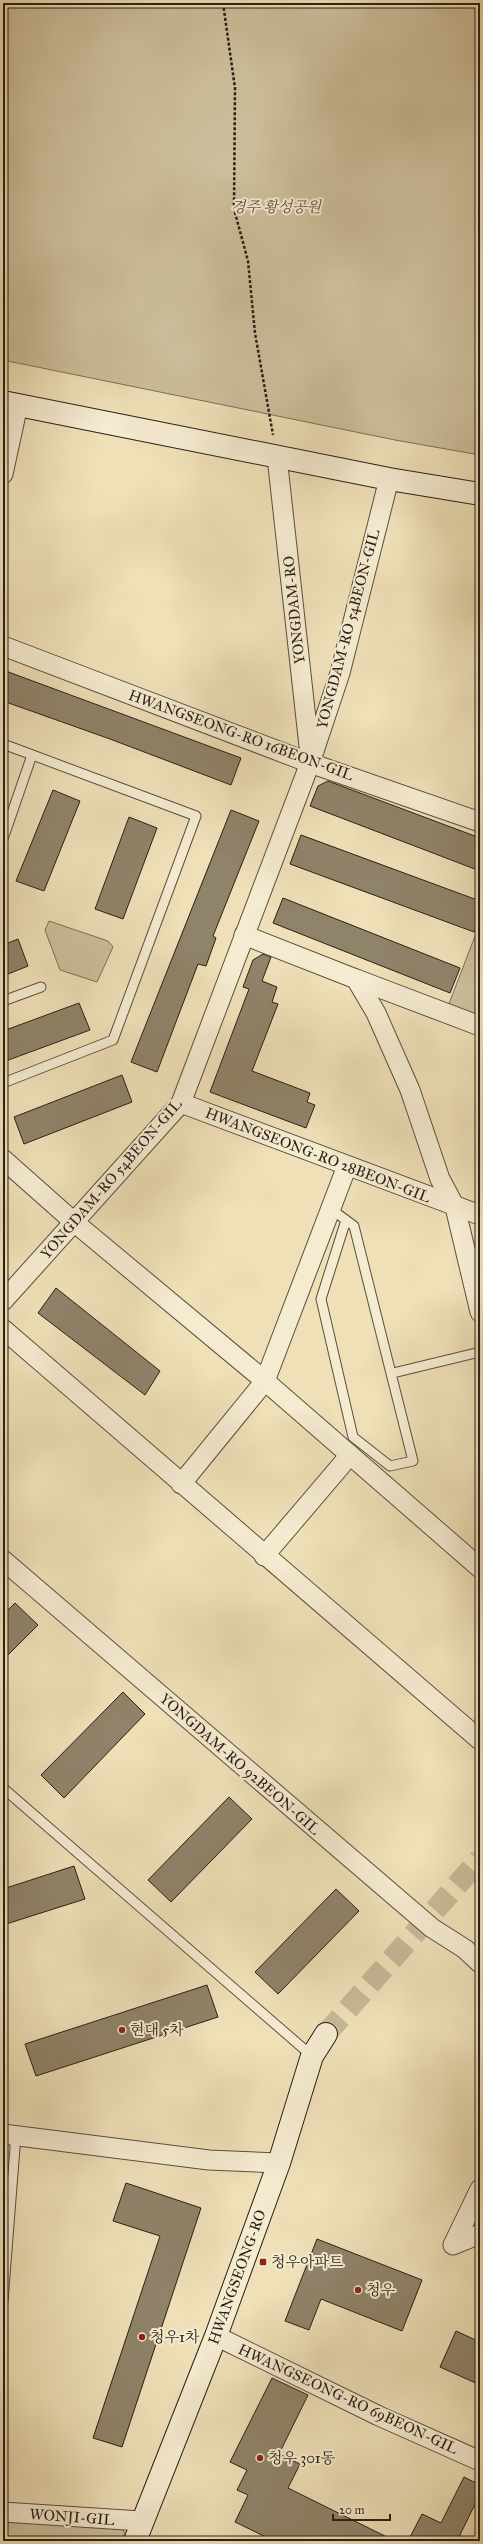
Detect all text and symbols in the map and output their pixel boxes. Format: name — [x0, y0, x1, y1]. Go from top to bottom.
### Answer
park label: 경주 황성공원 — [231, 198, 323, 216]
street label: YONGDAM-RO 54BEON-GIL — [313, 527, 383, 731]
street label: YONGDAM-RO — [279, 555, 309, 665]
street label: HWANGSEONG-RO 16BEON-GIL — [126, 686, 356, 784]
street label: YONGDAM-RO 54BEON-GIL — [37, 1095, 185, 1263]
street label: HWANGSEONG-RO 28BEON-GIL — [203, 1104, 433, 1206]
street label: YONGDAM-RO 92BEON-GIL — [156, 1689, 324, 1839]
place label: 현대 5차 — [130, 2021, 184, 2039]
marker: 현대 5차 — [117, 2025, 127, 2035]
street label: HWANGSEONG-RO — [204, 2207, 270, 2347]
place label: 청우아파트 — [271, 2253, 344, 2271]
marker: 청우아파트 — [258, 2257, 268, 2267]
place label: 청우 — [366, 2281, 395, 2299]
marker: 청우 — [353, 2285, 363, 2295]
place label: 청우1차 — [150, 2328, 200, 2346]
marker: 청우1차 — [137, 2332, 147, 2342]
street label: HWANGSEONG-RO 69BEON-GIL — [235, 2340, 461, 2458]
place label: 청우 301동 — [268, 2449, 336, 2467]
marker: 청우 301동 — [255, 2453, 265, 2463]
scale bar — [333, 2496, 390, 2522]
text: 20 m — [339, 2503, 365, 2517]
street label: WONJI-GIL — [29, 2505, 115, 2530]

